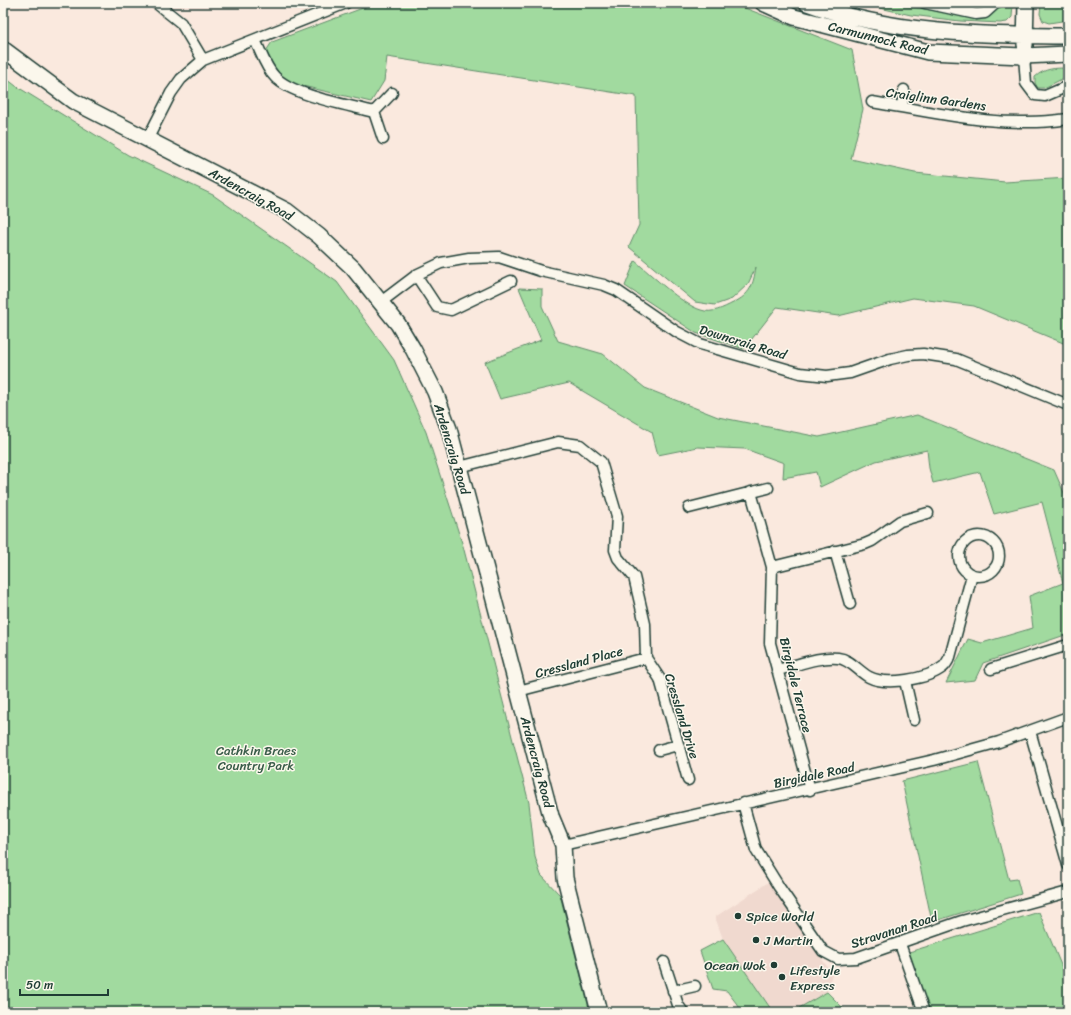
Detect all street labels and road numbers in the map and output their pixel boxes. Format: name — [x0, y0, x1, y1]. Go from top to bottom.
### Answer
street label: Carmunnock Road — [826, 14, 931, 62]
street label: Craiglinn Gardens — [885, 81, 988, 117]
street label: Ardencraig Road — [203, 161, 299, 227]
street label: Downcraig Road — [697, 318, 791, 367]
street label: Ardencraig Road — [427, 400, 477, 498]
street label: Birgidale Terrace — [773, 635, 819, 735]
street label: Cressland Place — [532, 639, 626, 685]
street label: Cressland Drive — [658, 670, 706, 762]
street label: Ardencraig Road — [513, 713, 561, 812]
street label: Birgidale Road — [771, 755, 858, 795]
street label: Stravanan Road — [848, 905, 941, 955]

